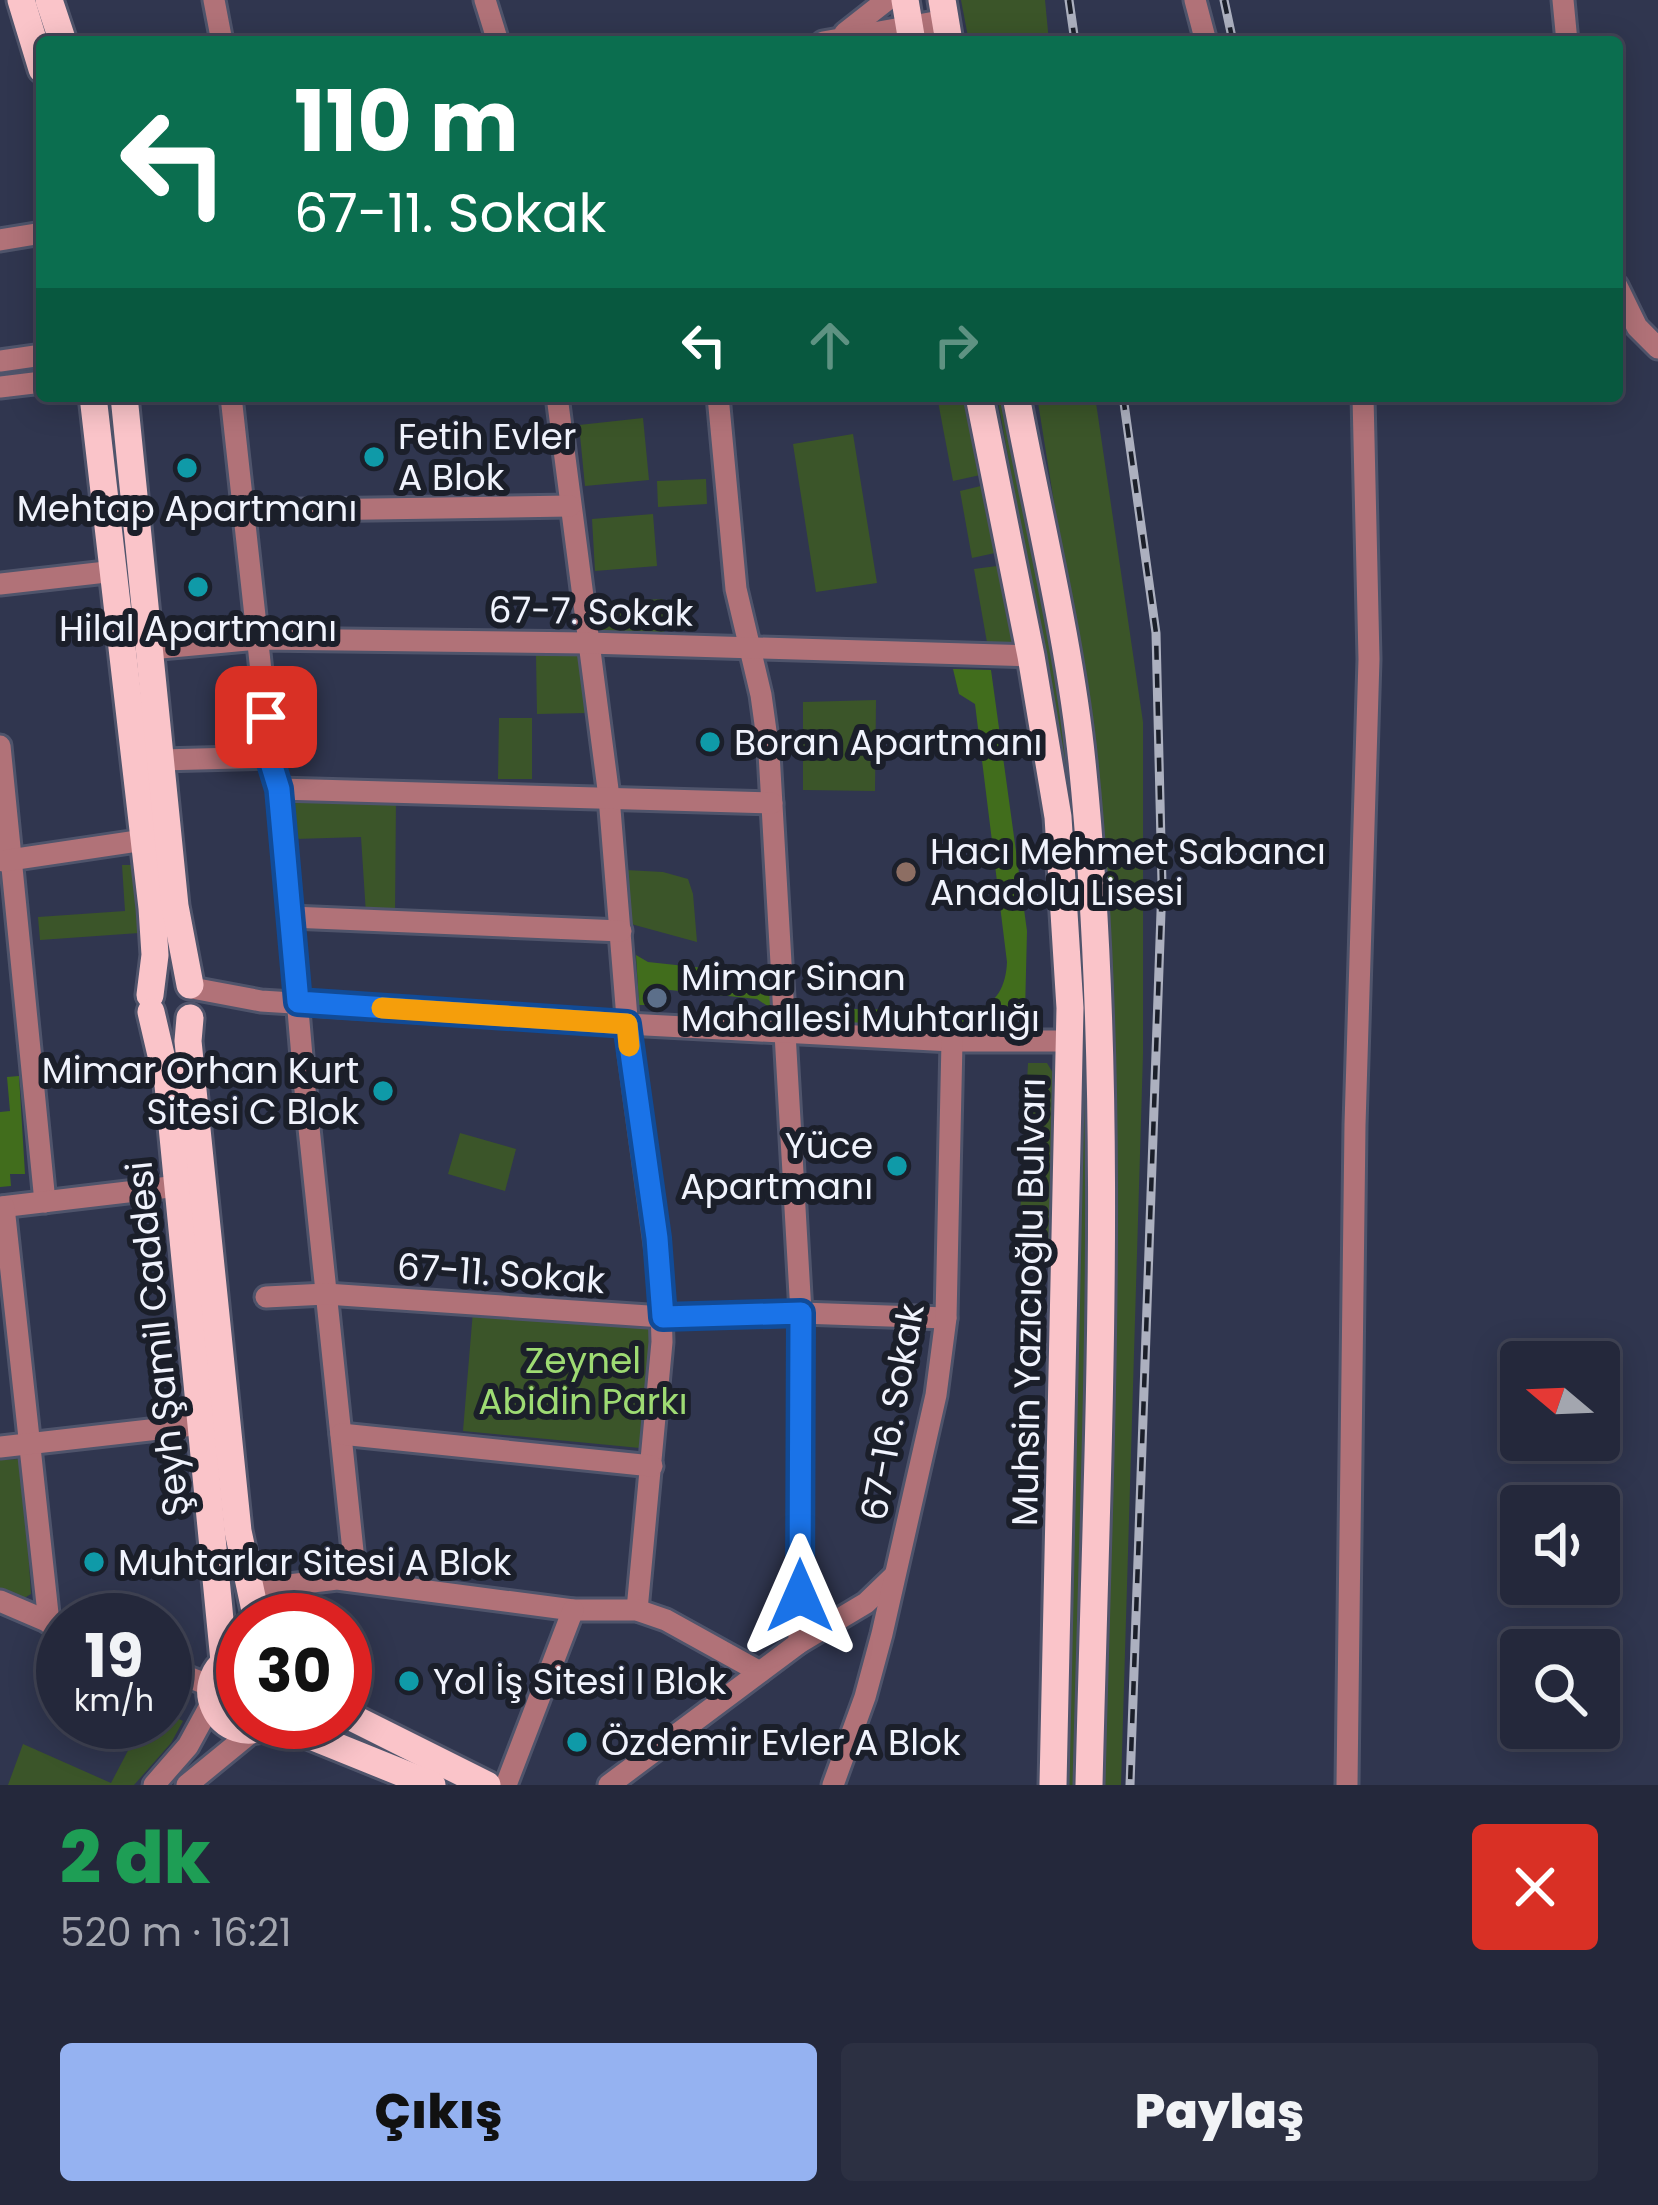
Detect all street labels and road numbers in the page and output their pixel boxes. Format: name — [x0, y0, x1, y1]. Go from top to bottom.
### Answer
street label: 67-7. Sokak — [488, 584, 694, 639]
street label: Muhsin Yazıcıoğlu Bulvarı — [999, 1077, 1058, 1527]
street label: Şeyh Şamil Caddesi — [113, 1159, 202, 1519]
street label: 67-11. Sokak — [395, 1241, 607, 1306]
street label: 67-16. Sokak — [848, 1299, 937, 1525]

